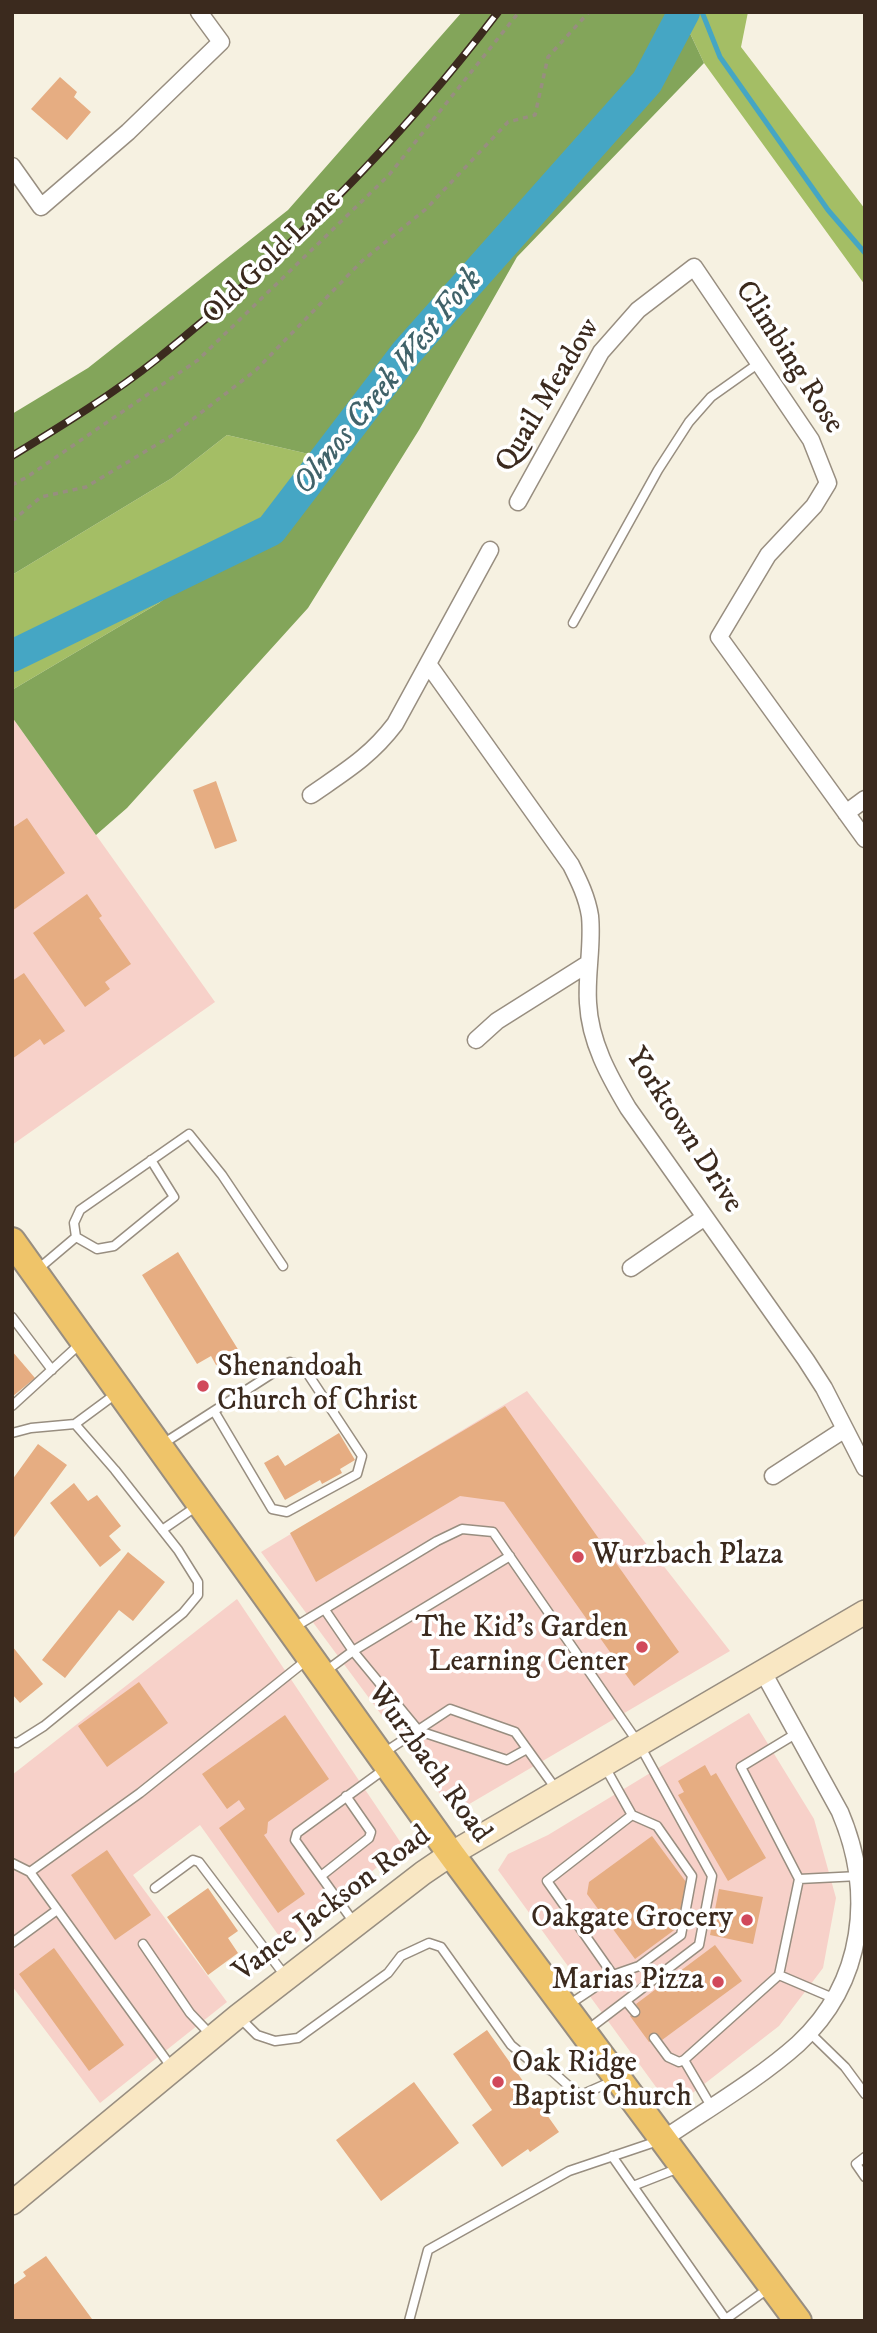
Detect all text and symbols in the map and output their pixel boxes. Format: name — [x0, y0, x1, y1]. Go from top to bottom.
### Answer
street label: Old Gold Lane — [196, 183, 350, 333]
water label: Olmos Creek West Fork — [286, 262, 492, 504]
street label: Climbing Rose — [725, 275, 851, 441]
street label: Quail Meadow — [489, 312, 609, 480]
street label: Yorktown Drive — [616, 1042, 750, 1220]
place label: Shenandoah Church of Christ — [217, 1351, 418, 1422]
marker: Shenandoah Church of Christ — [195, 1378, 211, 1394]
place label: Wurzbach Plaza — [592, 1539, 783, 1575]
marker: Wurzbach Plaza — [570, 1549, 586, 1565]
place label: The Kid's Garden Learning Center — [415, 1612, 628, 1682]
marker: The Kid's Garden Learning Center — [634, 1639, 650, 1655]
street label: Wurzbach Road — [358, 1677, 498, 1851]
street label: Vance Jackson Road — [227, 1819, 439, 1991]
place label: Oakgate Grocery — [531, 1902, 733, 1938]
marker: Oakgate Grocery — [739, 1912, 755, 1928]
place label: Marias Pizza — [552, 1964, 704, 2000]
marker: Marias Pizza — [710, 1974, 726, 1990]
place label: Oak Ridge Baptist Church — [512, 2047, 692, 2118]
marker: Oak Ridge Baptist Church — [490, 2074, 506, 2090]

